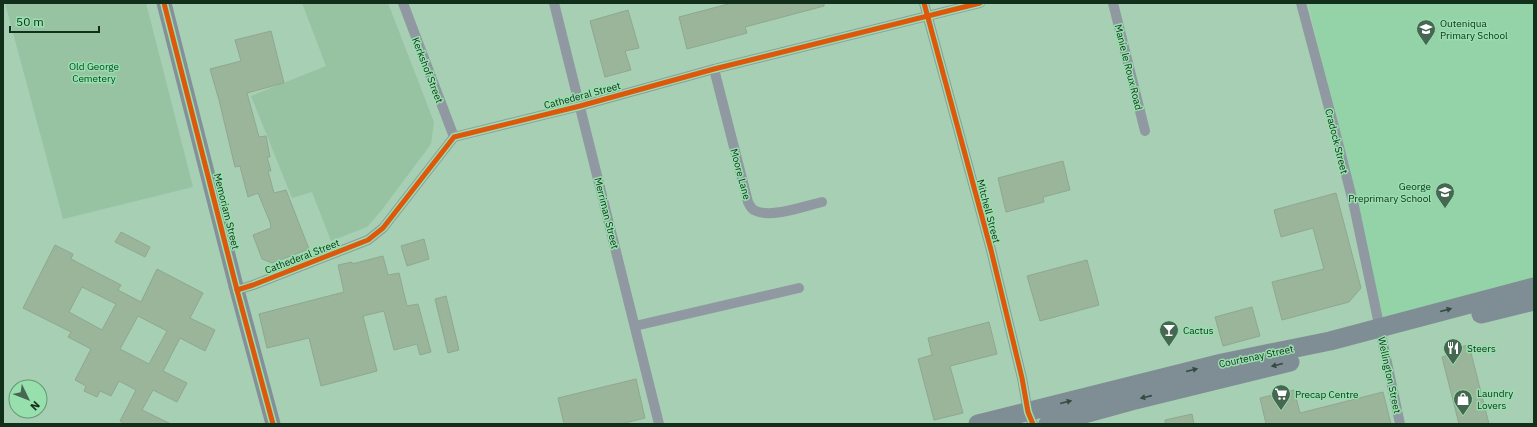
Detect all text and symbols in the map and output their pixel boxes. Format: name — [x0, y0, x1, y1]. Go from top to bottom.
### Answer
scale bar — [10, 8, 99, 34]
text: 50 m — [16, 14, 44, 29]
place label: Outeniqua Primary School — [1440, 17, 1508, 42]
school or university icon: Outeniqua Primary School — [1415, 18, 1437, 46]
street label: Manie le Roux Road — [1112, 23, 1145, 111]
street label: Kerkshof Street — [409, 35, 446, 105]
park label: Old George Cemetery — [69, 60, 120, 85]
street label: Cathederal Street — [542, 79, 622, 112]
street label: Cradock Street — [1322, 107, 1351, 176]
street label: Moore Lane — [727, 147, 754, 202]
street label: Memoriam Street — [211, 172, 242, 251]
street label: Merriman Street — [591, 176, 622, 251]
street label: Mitchell Street — [974, 178, 1003, 245]
place label: George Preprimary School — [1348, 180, 1431, 205]
school or university icon: George Preprimary School — [1434, 181, 1456, 209]
street label: Cathederal Street — [263, 236, 342, 277]
one-way arrow — [1439, 306, 1452, 312]
bar icon: Cactus — [1158, 319, 1180, 347]
place label: Cactus — [1183, 324, 1214, 337]
street label: Wellington Street — [1375, 336, 1404, 415]
restaurant icon: Steers — [1442, 337, 1464, 365]
street label: Courtenay Street — [1218, 342, 1295, 371]
place label: Steers — [1467, 342, 1496, 355]
one-way arrow — [1270, 362, 1282, 368]
one-way arrow — [1186, 367, 1198, 373]
north arrow — [8, 379, 48, 419]
supermarket icon: Precap Centre — [1270, 383, 1292, 411]
place label: Laundry Lovers — [1477, 387, 1513, 412]
place label: Precap Centre — [1295, 388, 1359, 401]
shop icon: Laundry Lovers — [1452, 388, 1474, 416]
one-way arrow — [1140, 395, 1152, 401]
text: N — [27, 398, 43, 414]
one-way arrow — [1060, 399, 1072, 405]

